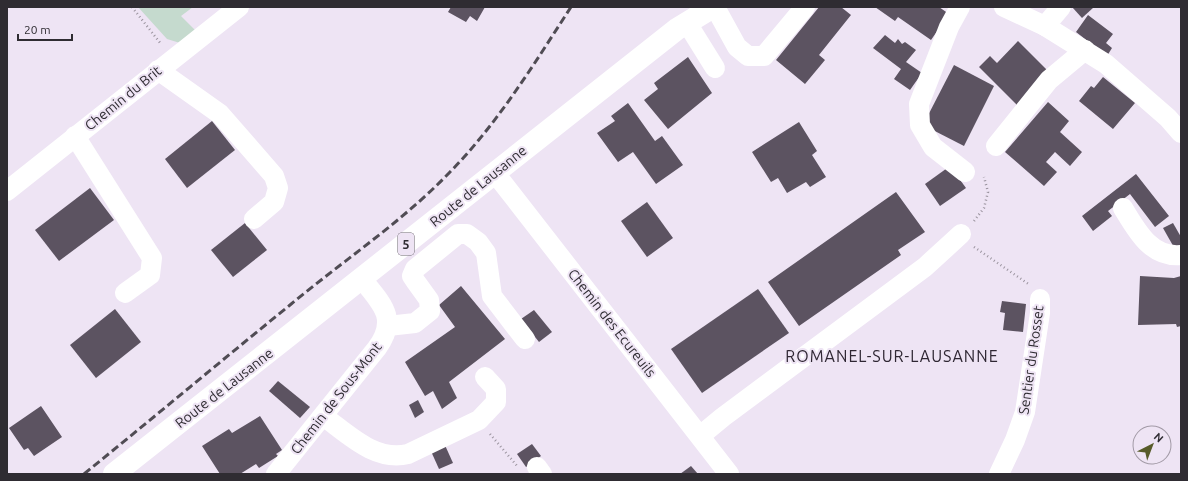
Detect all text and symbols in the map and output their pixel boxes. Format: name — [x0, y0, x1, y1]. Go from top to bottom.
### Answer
scale bar — [18, 16, 72, 42]
text: 20 m — [24, 23, 51, 36]
street label: Chemin du Brit — [82, 62, 165, 134]
street label: Route de Lausanne — [426, 142, 530, 230]
road number: 5 — [398, 233, 414, 255]
street label: Chemin des Ecureuils — [565, 266, 659, 380]
street label: Sentier du Rosset — [1015, 304, 1047, 416]
street label: Chemin de Sous-Mont — [287, 338, 385, 457]
street label: Route de Lausanne — [172, 345, 276, 431]
district label: ROMANEL-SUR-LAUSANNE — [785, 347, 999, 365]
north arrow — [1132, 425, 1172, 465]
text: N — [1152, 430, 1166, 445]

